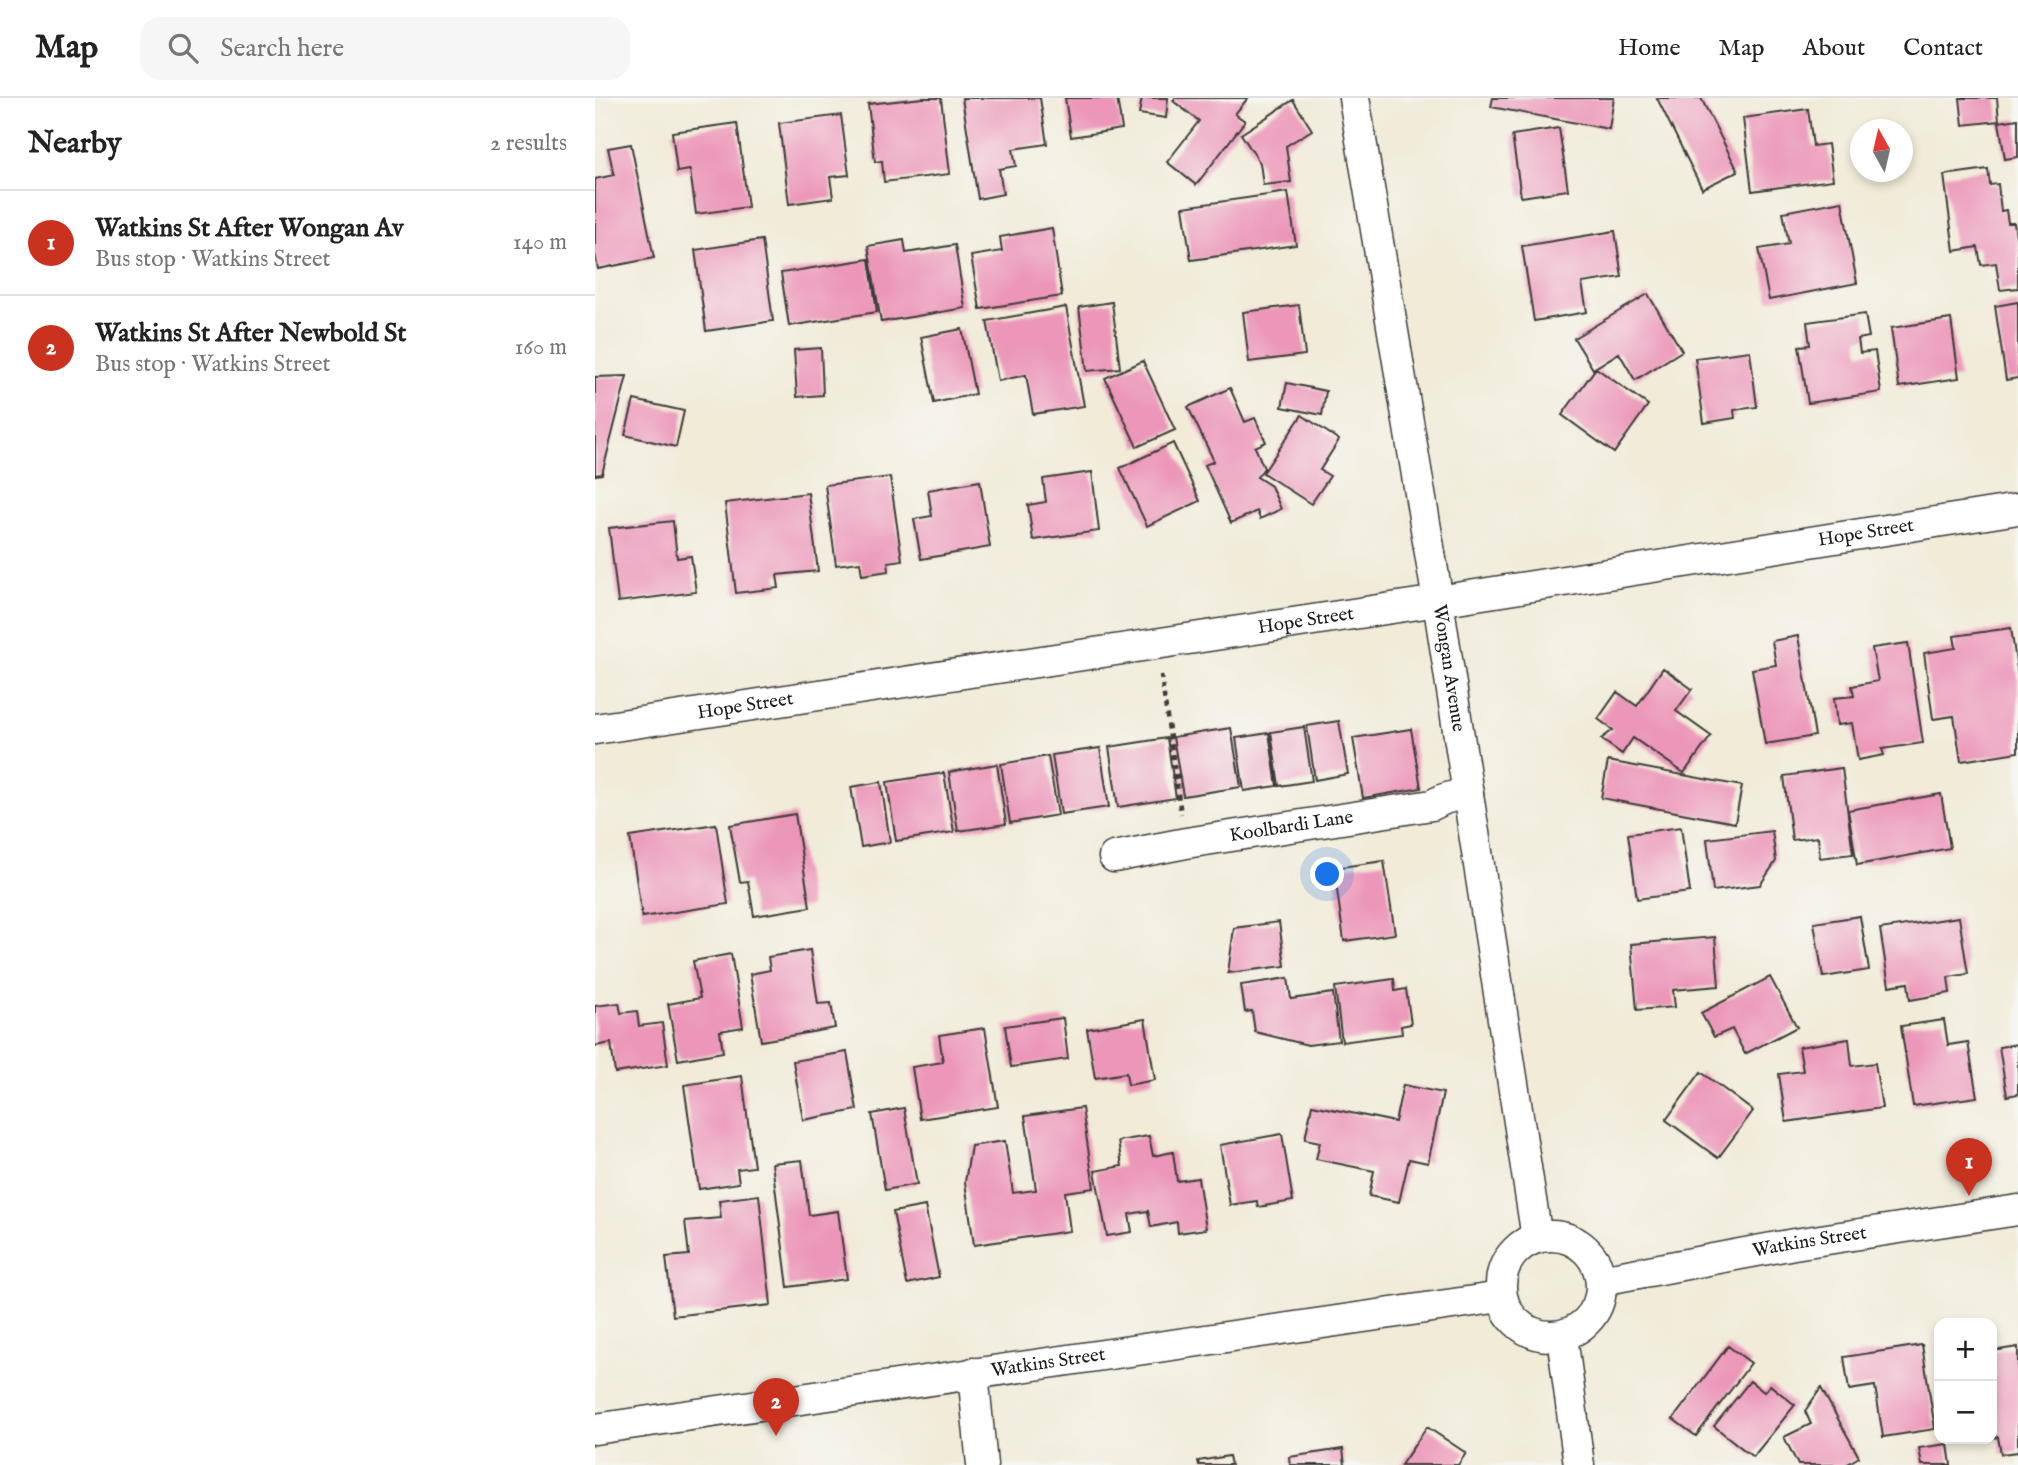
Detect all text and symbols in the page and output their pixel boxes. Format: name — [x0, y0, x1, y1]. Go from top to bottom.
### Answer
search box — [140, 17, 630, 80]
text: Map — [35, 27, 98, 69]
icon: search — [164, 29, 202, 67]
text: Search here — [220, 32, 344, 65]
text: Home — [1618, 33, 1681, 64]
text: Map — [1719, 33, 1765, 64]
text: About — [1803, 33, 1865, 64]
text: Contact — [1903, 33, 1983, 64]
north arrow — [1850, 119, 1913, 182]
text: Nearby — [28, 125, 121, 163]
text: 2 results — [490, 129, 567, 158]
text: Watkins St After Wongan Av — [95, 212, 404, 245]
text: 1 — [47, 228, 55, 257]
text: 140 m — [513, 228, 567, 257]
text: Bus stop · Watkins Street — [95, 245, 330, 274]
text: Watkins St After Newbold St — [95, 317, 406, 350]
text: 2 — [46, 333, 56, 362]
text: 160 m — [515, 333, 567, 362]
text: Bus stop · Watkins Street — [95, 350, 330, 379]
street label: Hope Street — [1816, 514, 1916, 553]
street label: Hope Street — [1256, 602, 1356, 640]
street label: Wongan Avenue — [1427, 603, 1470, 734]
street label: Hope Street — [696, 687, 795, 725]
street label: Koolbardi Lane — [1228, 805, 1355, 848]
your location — [1310, 857, 1344, 891]
pin: 1 — [1946, 1138, 1992, 1196]
street label: Watkins Street — [1751, 1221, 1869, 1263]
map controls — [1934, 1318, 1997, 1444]
button: + — [1934, 1318, 1997, 1381]
street label: Watkins Street — [989, 1343, 1107, 1383]
pin: 2 — [753, 1378, 799, 1436]
button: − — [1934, 1381, 1997, 1444]

